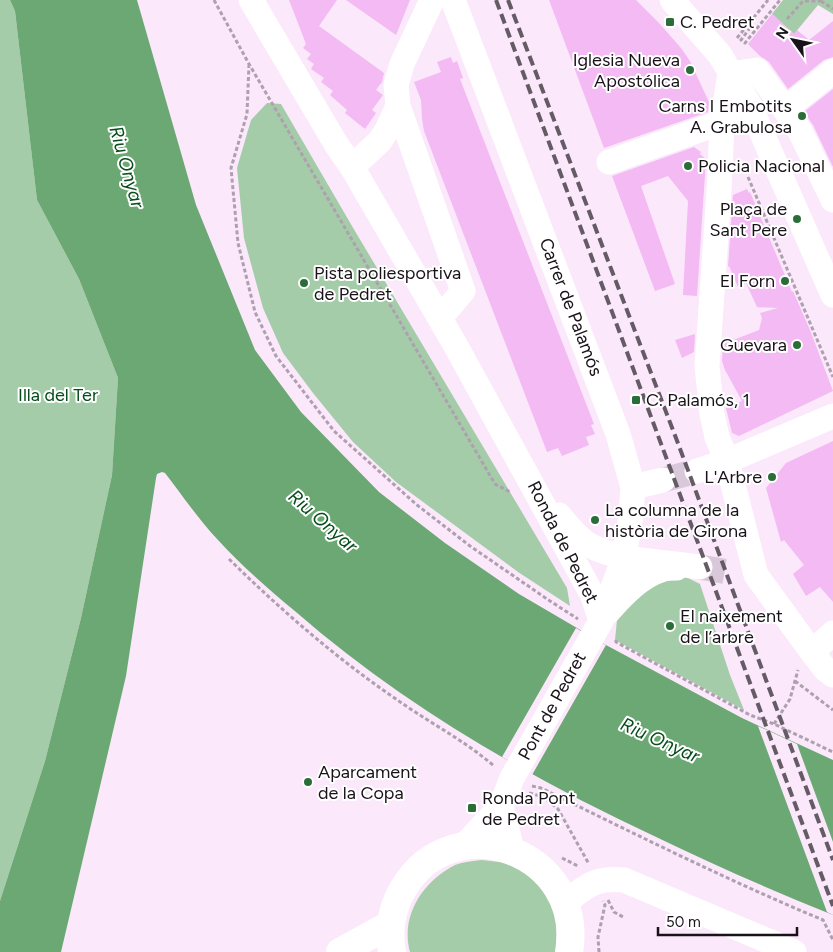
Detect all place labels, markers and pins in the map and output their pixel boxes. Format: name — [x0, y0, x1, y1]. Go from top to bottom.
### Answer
place label: C. Pedret — [680, 11, 755, 33]
marker: C. Pedret — [664, 16, 676, 28]
place label: Iglesia Nueva Apostólica — [573, 49, 680, 92]
marker: Iglesia Nueva Apostólica — [684, 64, 696, 76]
place label: Carns I Embotits A. Grabulosa — [658, 95, 792, 138]
marker: Carns I Embotits A. Grabulosa — [796, 110, 808, 122]
place label: Policia Nacional — [698, 155, 825, 177]
marker: Policia Nacional — [682, 160, 694, 172]
place label: Plaça de Sant Pere — [709, 198, 787, 241]
marker: Plaça de Sant Pere — [791, 213, 803, 225]
place label: Pista poliesportiva de Pedret — [314, 262, 461, 305]
place label: El Forn — [720, 270, 775, 292]
marker: El Forn — [779, 275, 791, 287]
marker: Pista poliesportiva de Pedret — [298, 277, 310, 289]
place label: Guevara — [720, 334, 787, 356]
marker: Guevara — [791, 339, 803, 351]
place label: C. Palamós, 1 — [646, 389, 750, 411]
marker: C. Palamós, 1 — [630, 394, 642, 406]
place label: L'Arbre — [704, 466, 762, 488]
marker: L'Arbre — [766, 471, 778, 483]
place label: La columna de la història de Girona — [605, 499, 747, 542]
marker: La columna de la història de Girona — [589, 514, 601, 526]
place label: El naixement de l’arbre — [680, 605, 783, 648]
marker: El naixement de l’arbre — [664, 620, 676, 632]
place label: Aparcament de la Copa — [318, 761, 417, 804]
marker: Aparcament de la Copa — [302, 776, 314, 788]
place label: Ronda Pont de Pedret — [482, 787, 576, 830]
marker: Ronda Pont de Pedret — [466, 802, 478, 814]

